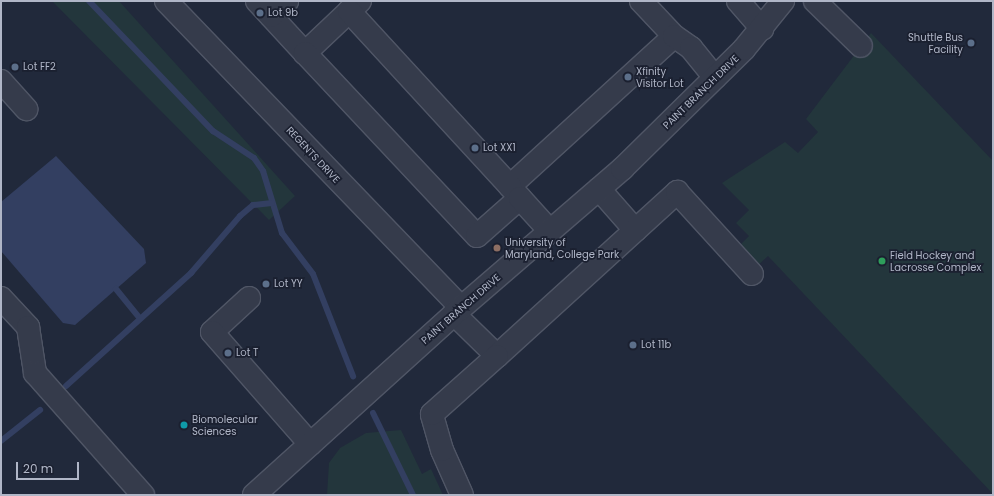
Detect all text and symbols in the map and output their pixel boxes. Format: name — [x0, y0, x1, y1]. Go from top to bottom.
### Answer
place label: Lot 9b — [268, 7, 298, 19]
marker: Lot 9b — [255, 8, 265, 18]
place label: Shuttle Bus Facility — [908, 31, 963, 54]
marker: Shuttle Bus Facility — [966, 38, 976, 48]
street label: PAINT BRANCH DRIVE — [661, 53, 741, 131]
place label: Lot FF2 — [23, 61, 56, 73]
marker: Lot FF2 — [10, 62, 20, 72]
place label: Xfinity Visitor Lot — [636, 65, 684, 88]
marker: Xfinity Visitor Lot — [623, 72, 633, 82]
street label: REGENTS DRIVE — [284, 124, 342, 186]
place label: Lot XX1 — [483, 142, 516, 154]
marker: Lot XX1 — [470, 143, 480, 153]
place label: University of Maryland, College Park — [505, 236, 619, 260]
marker: University of Maryland, College Park — [492, 243, 502, 253]
place label: Field Hockey and Lacrosse Complex — [890, 249, 981, 272]
marker: Field Hockey and Lacrosse Complex — [877, 256, 887, 266]
street label: PAINT BRANCH DRIVE — [419, 271, 503, 347]
place label: Lot YY — [274, 278, 303, 290]
marker: Lot YY — [261, 279, 271, 289]
place label: Lot 11b — [641, 339, 671, 351]
marker: Lot 11b — [628, 340, 638, 350]
place label: Lot T — [236, 347, 258, 359]
marker: Lot T — [223, 348, 233, 358]
place label: Biomolecular Sciences — [192, 413, 258, 436]
marker: Biomolecular Sciences — [179, 420, 189, 430]
scale bar — [18, 454, 81, 480]
text: 20 m — [23, 460, 53, 477]

